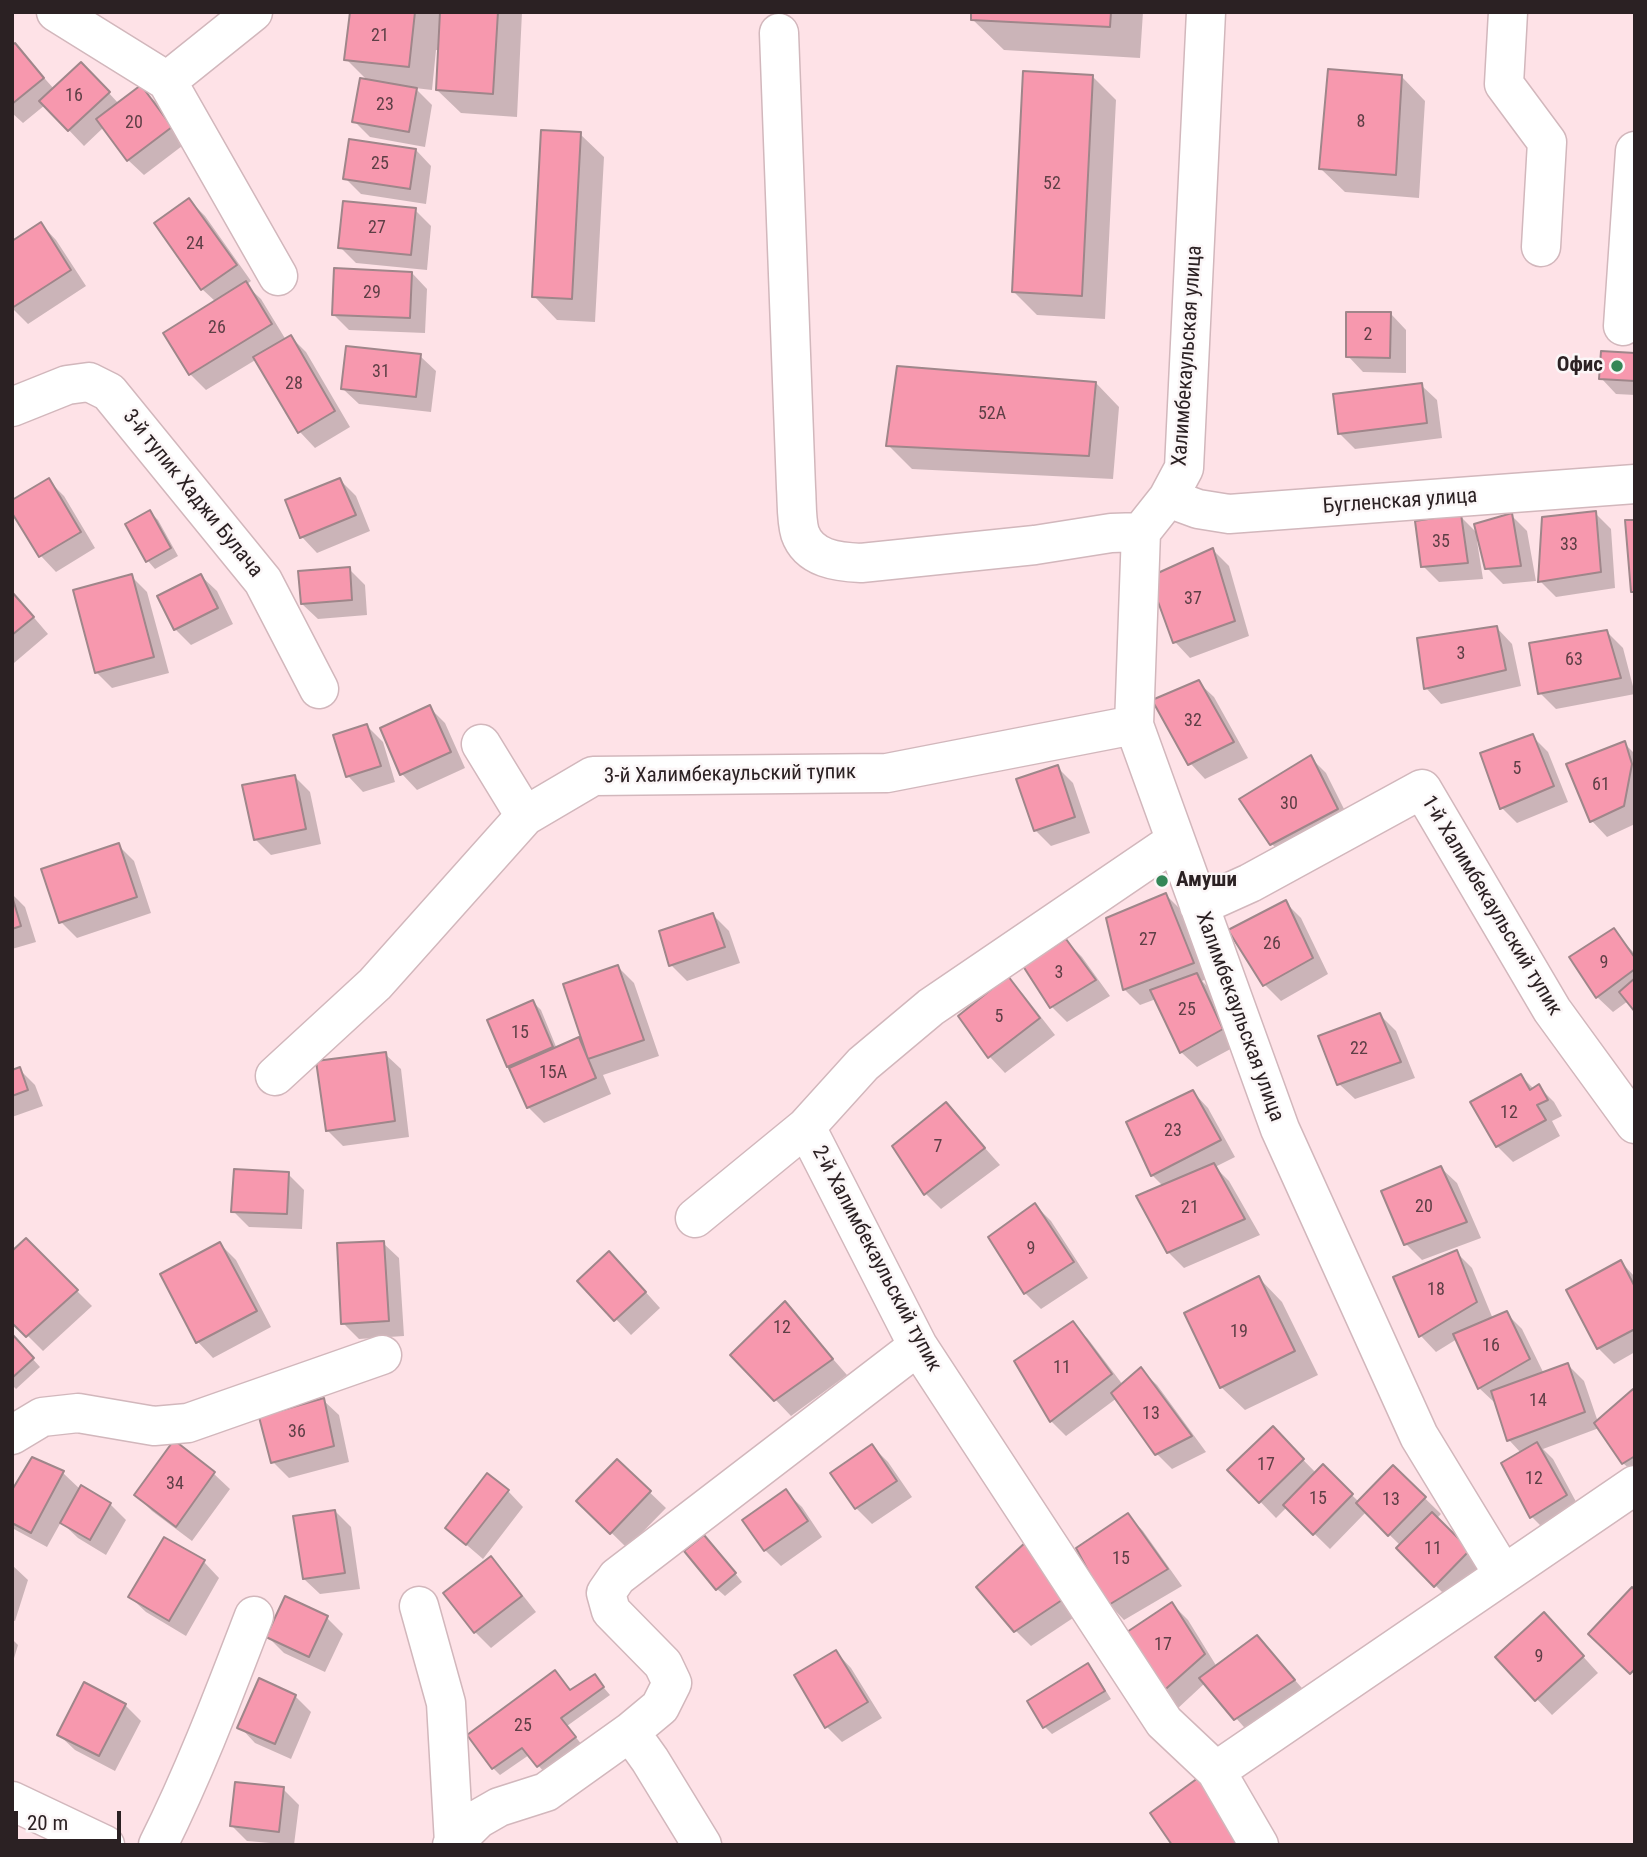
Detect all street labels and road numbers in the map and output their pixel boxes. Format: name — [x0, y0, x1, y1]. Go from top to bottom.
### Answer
street label: Халимбекаульская улица — [1168, 245, 1208, 467]
street label: 3-й тупик Хаджи Булача — [117, 405, 267, 583]
street label: Бугленская улица — [1322, 484, 1478, 520]
street label: 3-й Халимбекаульский тупик — [604, 760, 856, 790]
street label: 1-й Халимбекаульский тупик — [1415, 791, 1567, 1021]
street label: Халимбекаульская улица — [1189, 909, 1289, 1125]
street label: 2-й Халимбекаульский тупик — [806, 1142, 946, 1376]

